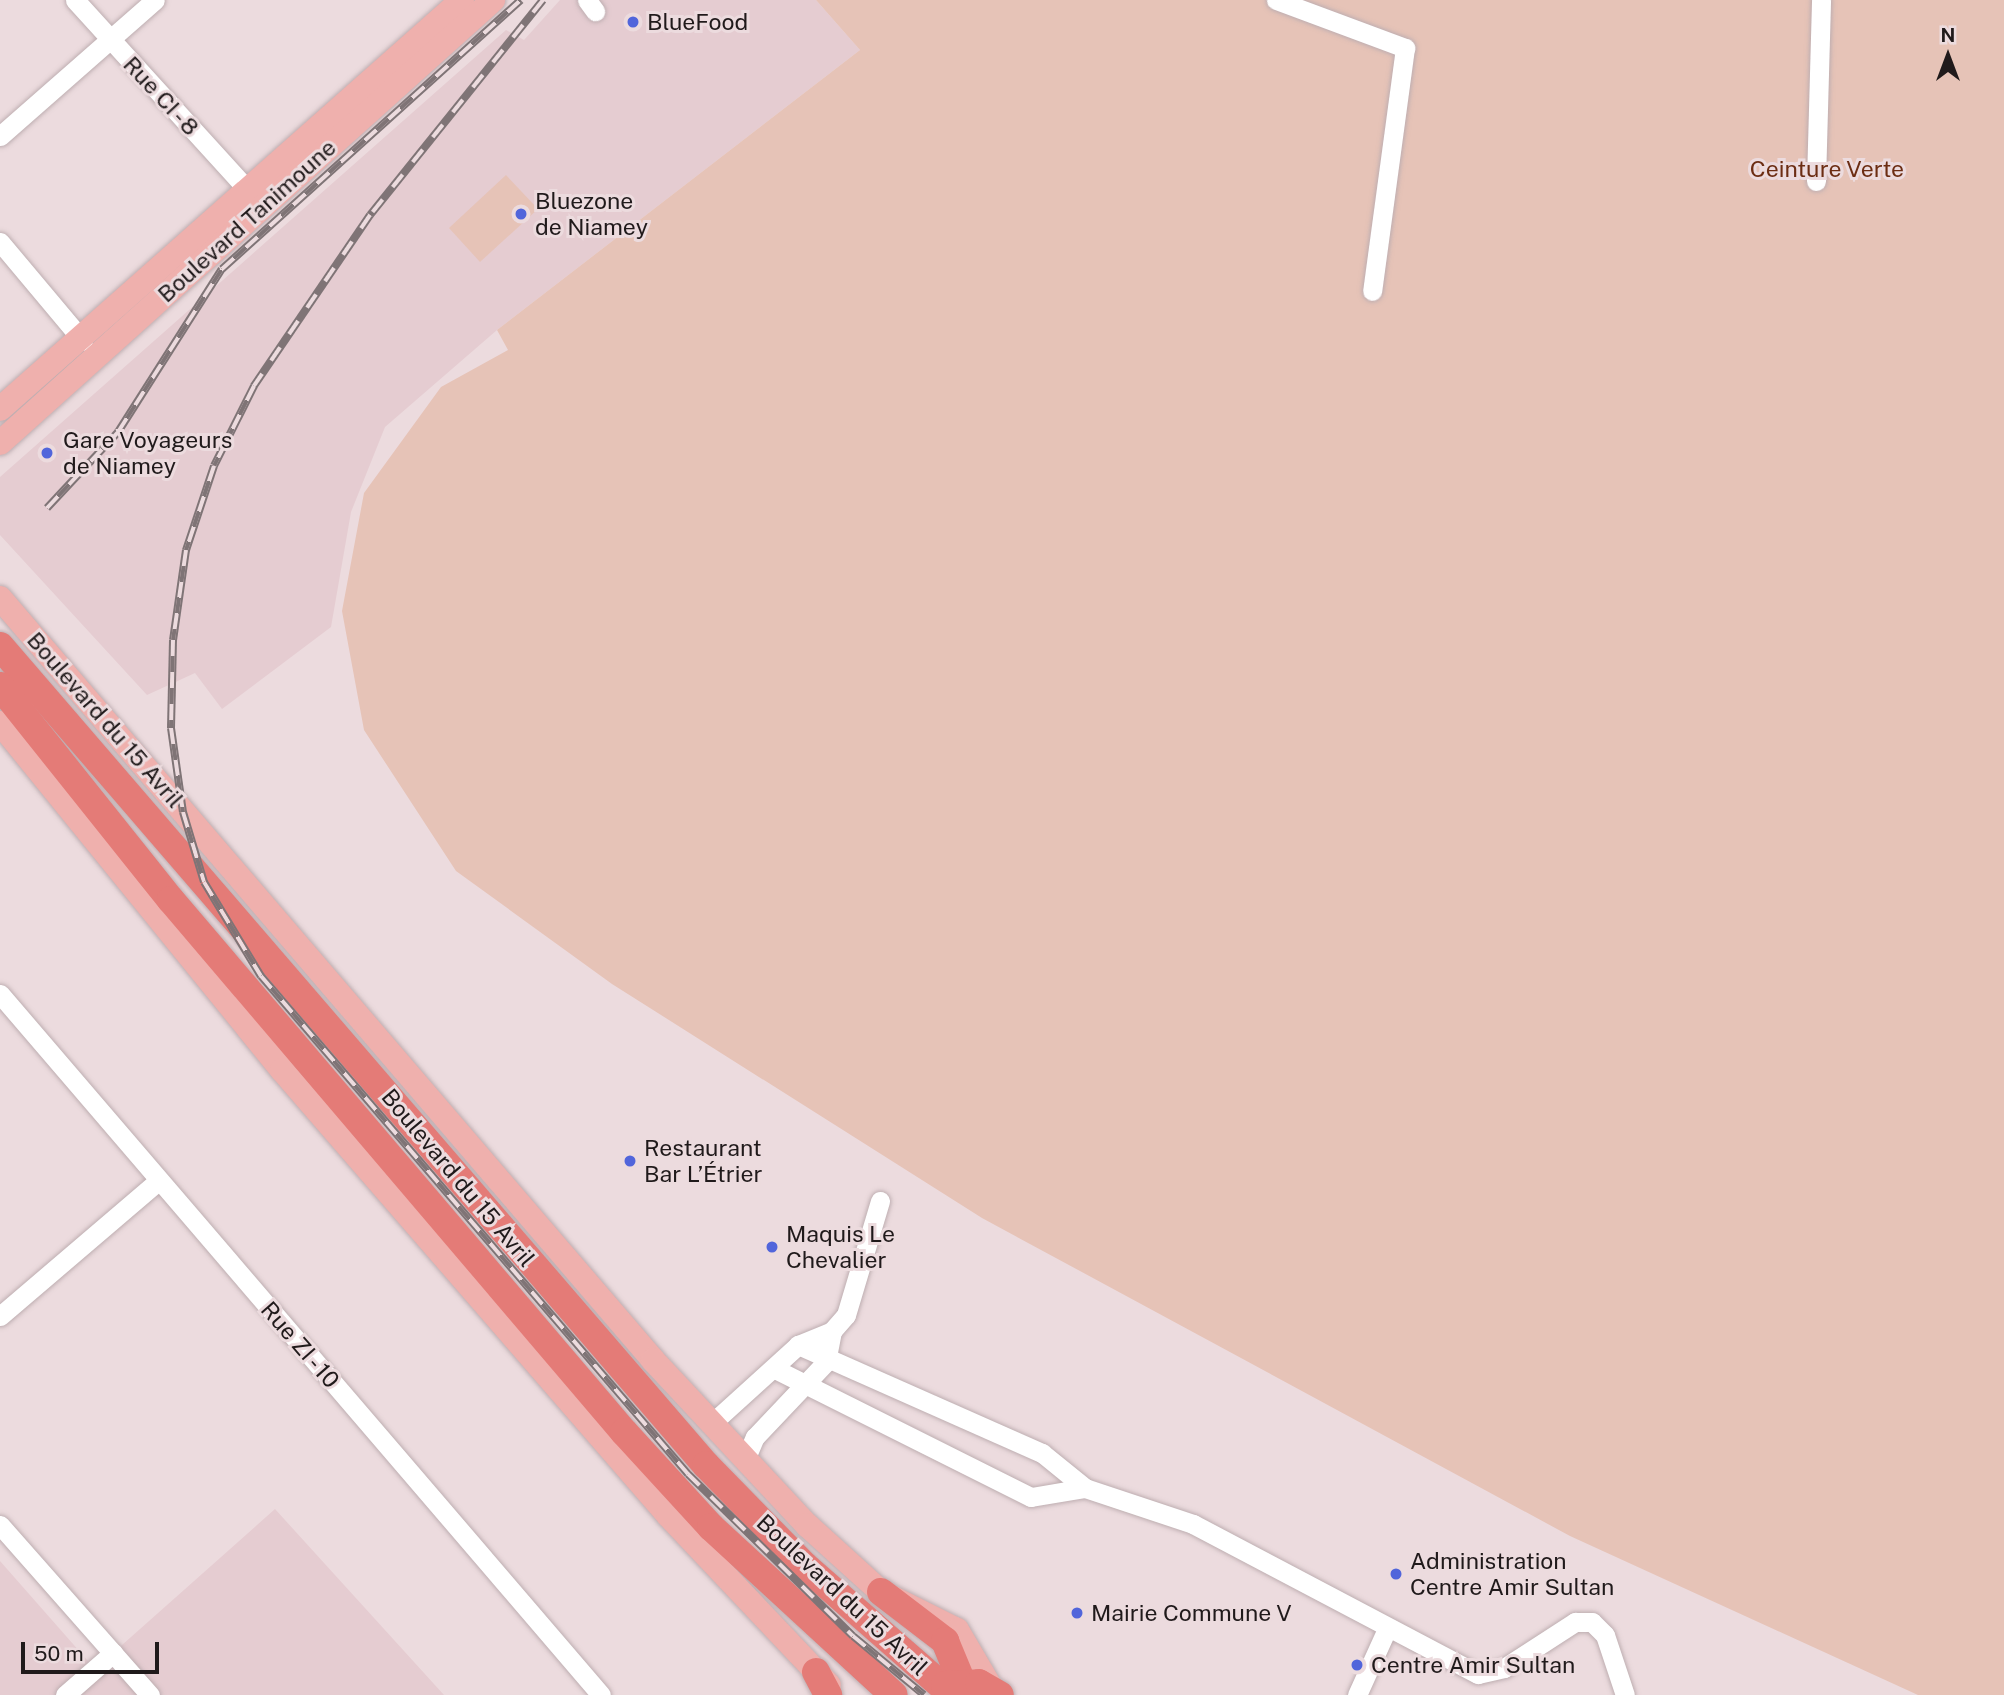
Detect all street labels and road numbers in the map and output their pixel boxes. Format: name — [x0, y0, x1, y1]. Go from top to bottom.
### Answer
street label: Rue CI - 8 — [115, 48, 207, 144]
street label: Boulevard Tanimoune — [152, 134, 342, 308]
street label: Boulevard du 15 Avril — [21, 626, 189, 814]
street label: Boulevard du 15 Avril — [375, 1083, 541, 1273]
street label: Rue ZI - 10 — [253, 1294, 347, 1396]
street label: Boulevard du 15 Avril — [751, 1509, 933, 1681]

